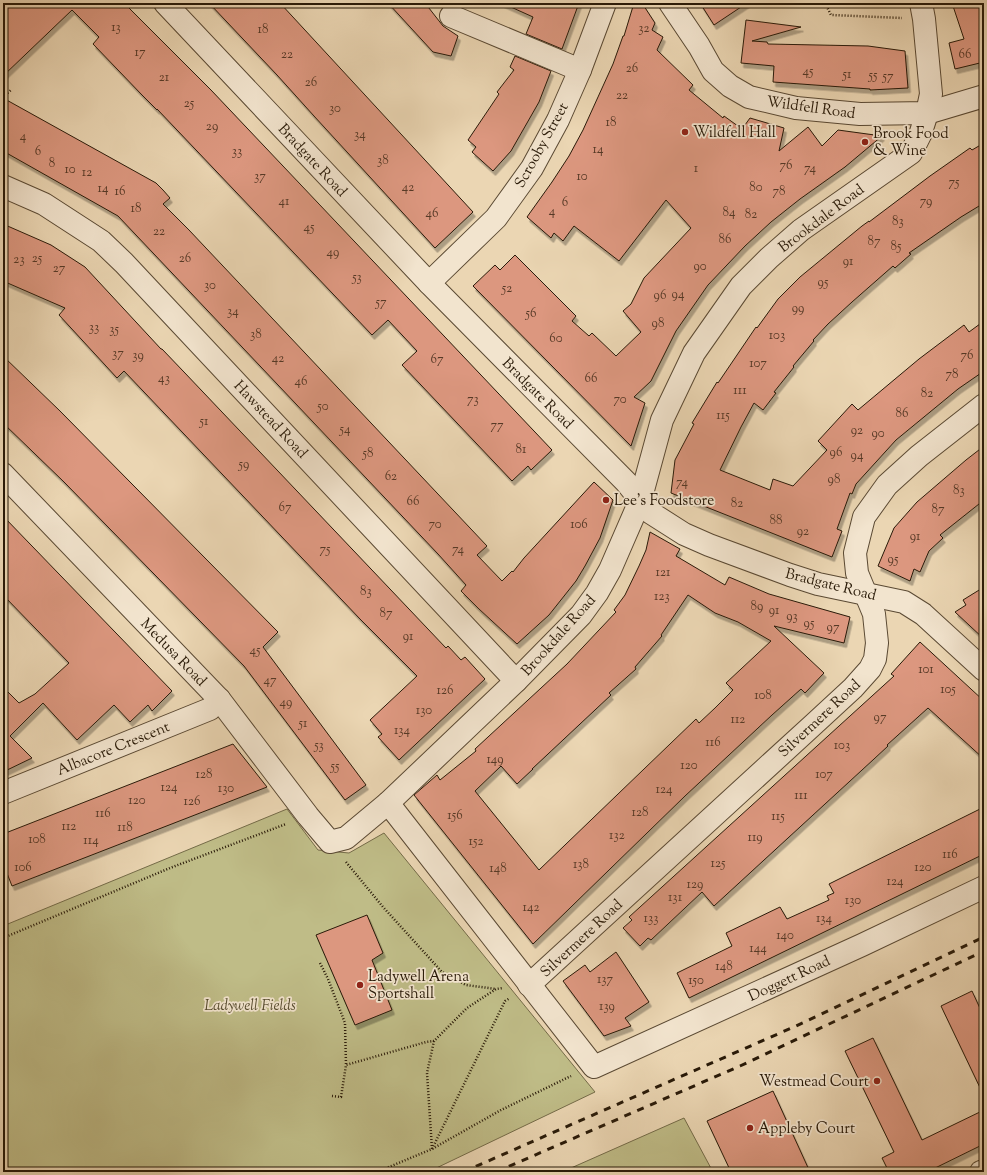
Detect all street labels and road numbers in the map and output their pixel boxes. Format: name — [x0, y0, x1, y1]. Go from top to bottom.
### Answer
street label: Wildfell Road — [765, 92, 857, 125]
street label: Scrooby Street — [510, 99, 574, 192]
street label: Bradgate Road — [272, 120, 352, 203]
street label: Brookdale Road — [775, 180, 870, 258]
street label: Bradgate Road — [497, 354, 578, 435]
street label: Hawstead Road — [228, 376, 312, 464]
street label: Bradgate Road — [783, 564, 879, 607]
street label: Brookdale Road — [517, 590, 602, 681]
street label: Medusa Road — [135, 614, 211, 692]
street label: Silvermere Road — [774, 675, 866, 763]
street label: Albacore Crescent — [54, 717, 173, 782]
street label: Silvermere Road — [536, 895, 628, 983]
street label: Doggett Road — [745, 951, 835, 1008]

